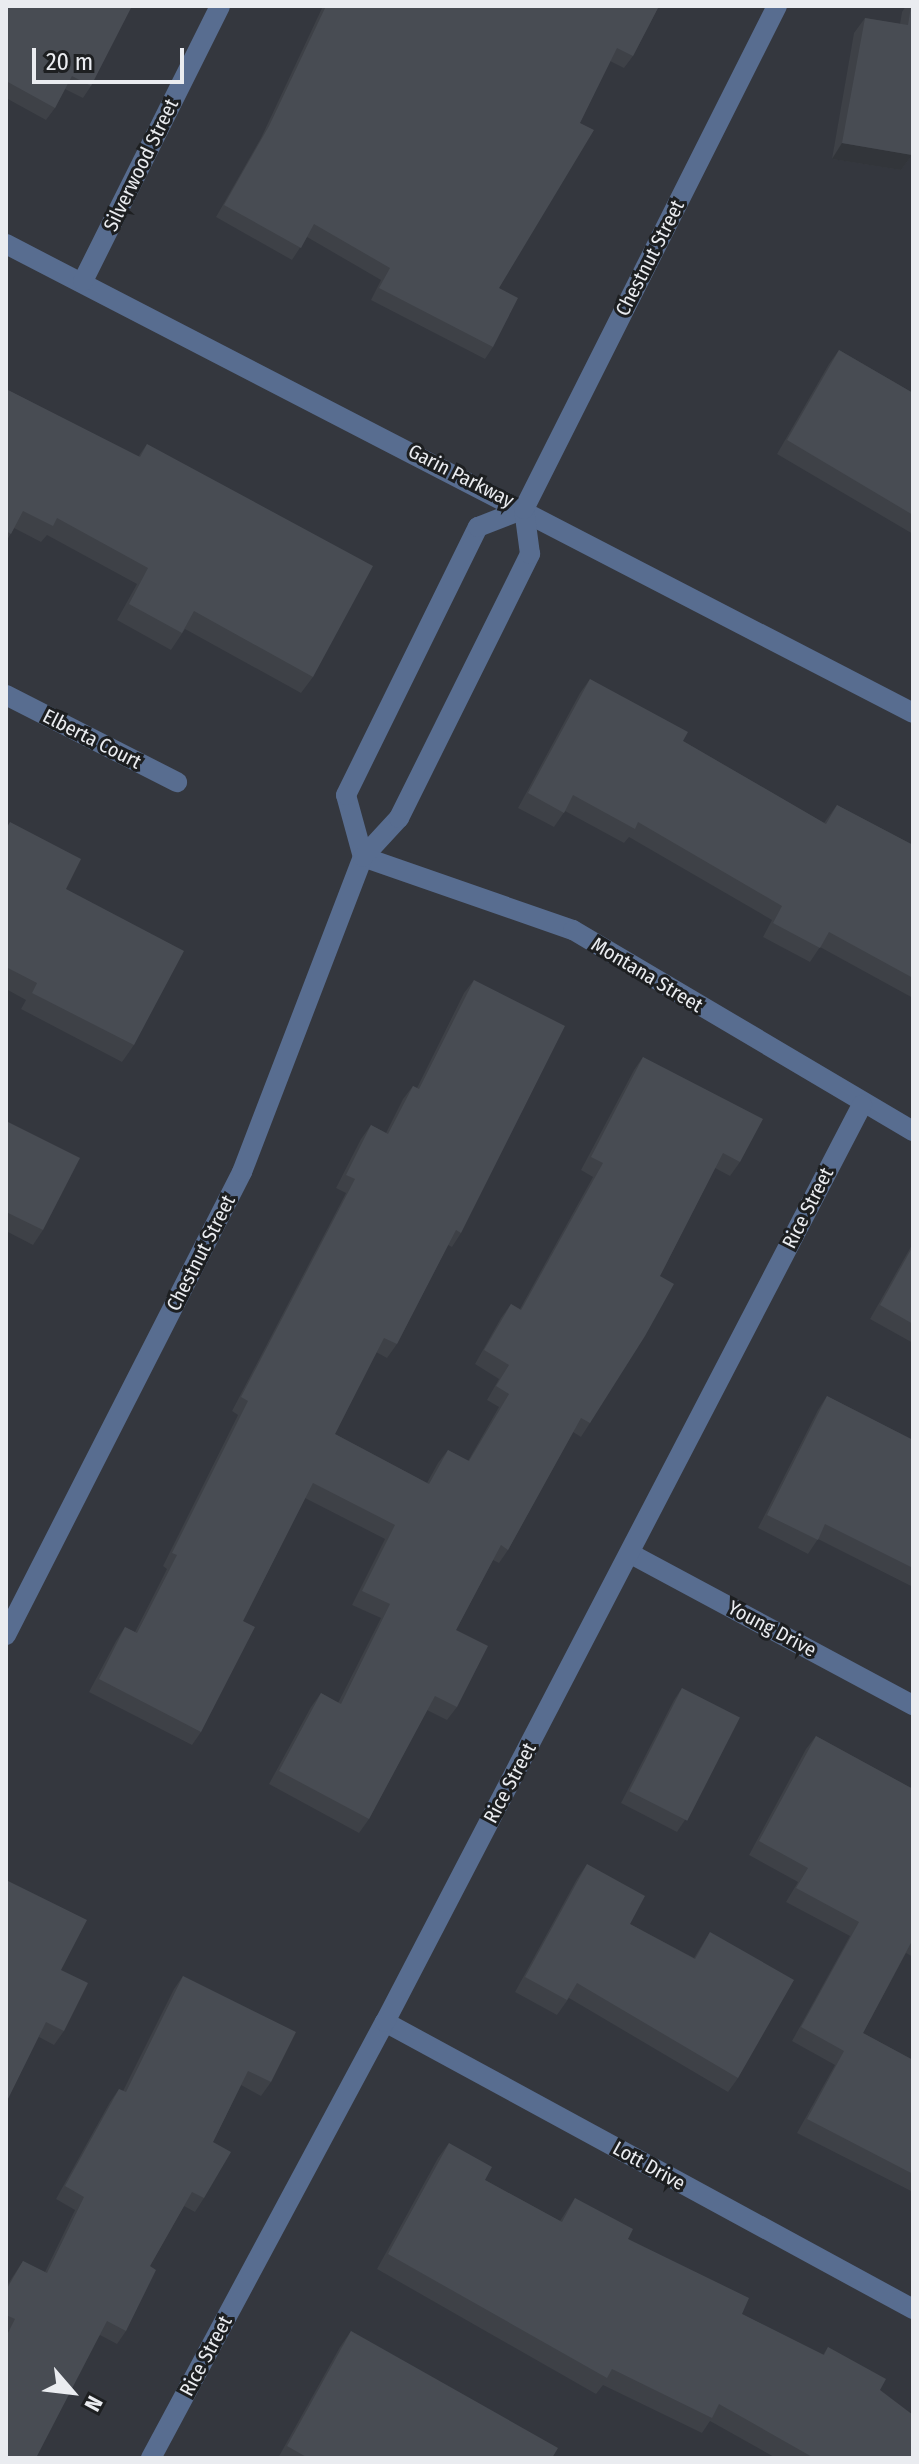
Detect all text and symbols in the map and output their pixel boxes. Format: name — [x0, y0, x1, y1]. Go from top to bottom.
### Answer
scale bar — [36, 32, 188, 82]
text: 20 m — [46, 48, 93, 76]
street label: Silverwood Street — [99, 95, 183, 235]
street label: Chestnut Street — [611, 196, 689, 320]
street label: Garin Parkway — [404, 439, 518, 513]
street label: Elberta Court — [39, 704, 145, 774]
street label: Montana Street — [587, 932, 707, 1018]
street label: Rice Street — [777, 1163, 839, 1253]
street label: Chestnut Street — [162, 1191, 240, 1315]
street label: Young Drive — [724, 1596, 820, 1662]
street label: Rice Street — [479, 1739, 541, 1827]
street label: Lott Drive — [609, 2136, 689, 2196]
street label: Rice Street — [175, 2312, 237, 2400]
north arrow — [32, 2352, 112, 2432]
text: N — [79, 2391, 109, 2416]

